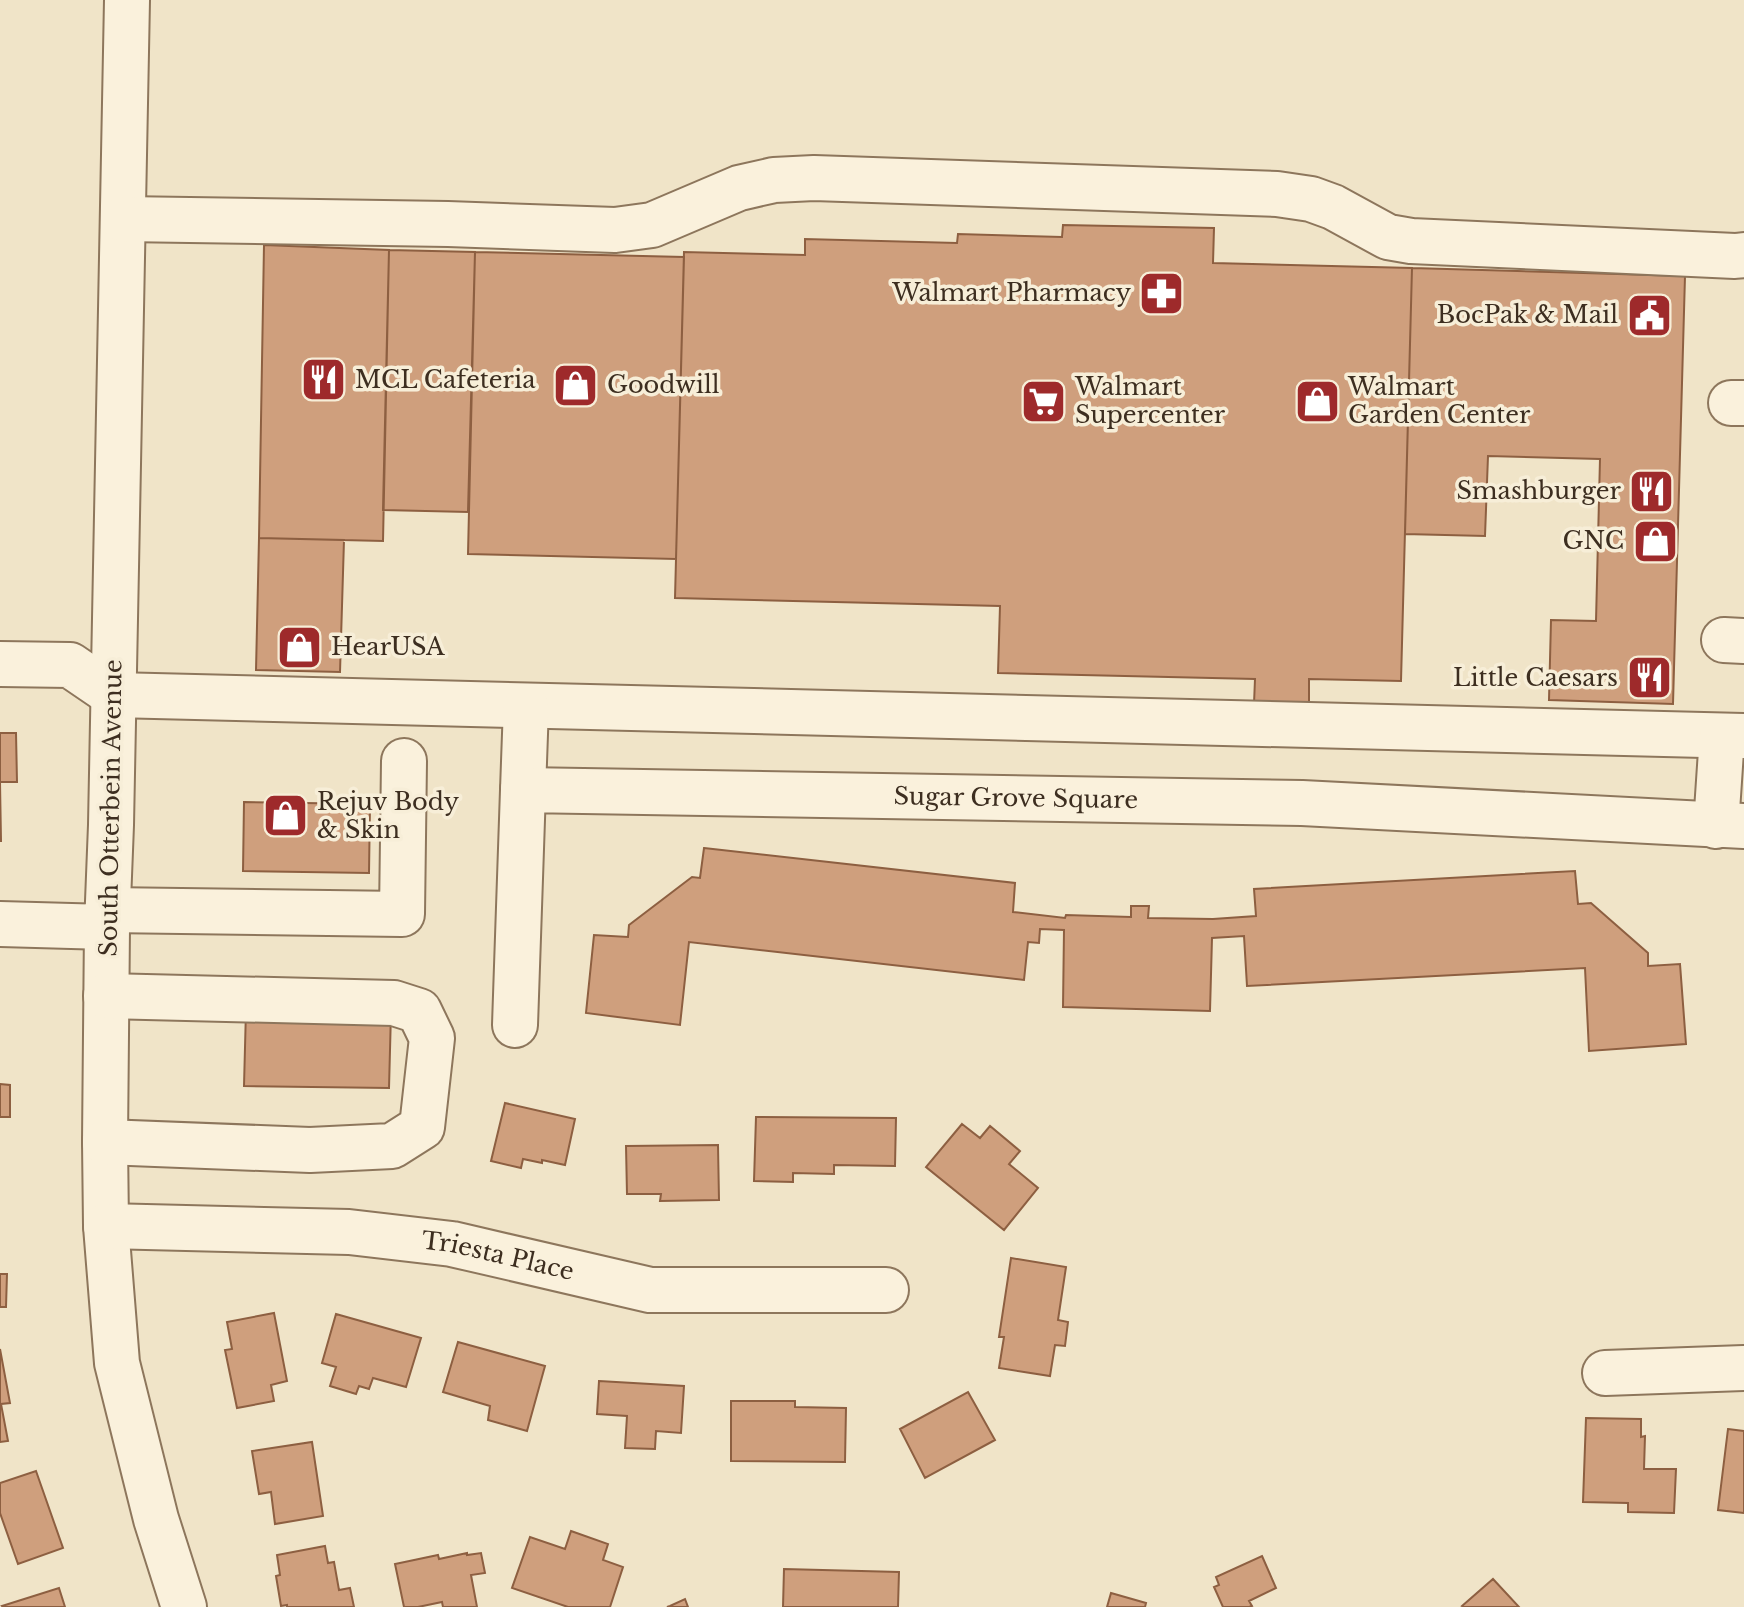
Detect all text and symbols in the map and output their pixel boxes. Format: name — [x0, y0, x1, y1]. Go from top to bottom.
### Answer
pharmacy icon: Walmart Pharmacy — [1138, 269, 1186, 317]
place label: Walmart Pharmacy — [891, 278, 1132, 307]
public building icon: BocPak & Mail — [1625, 291, 1673, 339]
place label: BocPak & Mail — [1437, 300, 1618, 329]
restaurant icon: MCL Cafeteria — [300, 356, 348, 404]
shop icon: Goodwill — [552, 361, 600, 409]
place label: MCL Cafeteria — [355, 365, 536, 394]
place label: Goodwill — [607, 370, 720, 399]
place label: Walmart Supercenter — [1074, 372, 1226, 429]
place label: Walmart Garden Center — [1347, 372, 1531, 429]
supermarket icon: Walmart Supercenter — [1020, 377, 1068, 425]
shop icon: Walmart Garden Center — [1293, 377, 1341, 425]
restaurant icon: Smashburger — [1628, 467, 1676, 515]
place label: Smashburger — [1456, 476, 1622, 505]
shop icon: GNC — [1631, 517, 1679, 565]
place label: GNC — [1563, 526, 1624, 555]
shop icon: HearUSA — [276, 623, 324, 671]
place label: HearUSA — [331, 632, 445, 661]
restaurant icon: Little Caesars — [1625, 654, 1673, 702]
street label: South Otterbein Avenue — [93, 659, 128, 957]
place label: Little Caesars — [1453, 663, 1618, 692]
street label: Sugar Grove Square — [893, 781, 1138, 814]
place label: Rejuv Body & Skin — [317, 787, 460, 844]
shop icon: Rejuv Body & Skin — [262, 792, 310, 840]
street label: Triesta Place — [420, 1226, 577, 1286]

